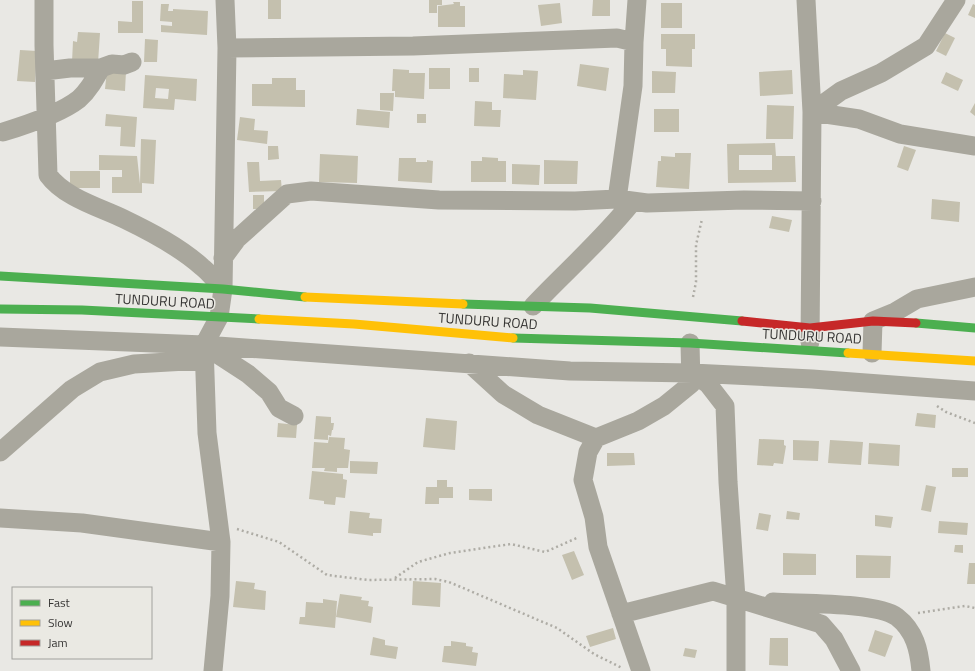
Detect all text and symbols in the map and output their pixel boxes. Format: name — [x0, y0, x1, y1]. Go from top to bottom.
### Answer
street label: TUNDURU ROAD — [115, 287, 215, 314]
street label: TUNDURU ROAD — [438, 307, 538, 334]
street label: TUNDURU ROAD — [762, 322, 862, 349]
legend — [12, 587, 152, 659]
text: Fast — [48, 593, 71, 612]
text: Slow — [48, 613, 73, 632]
text: Jam — [48, 633, 68, 652]

